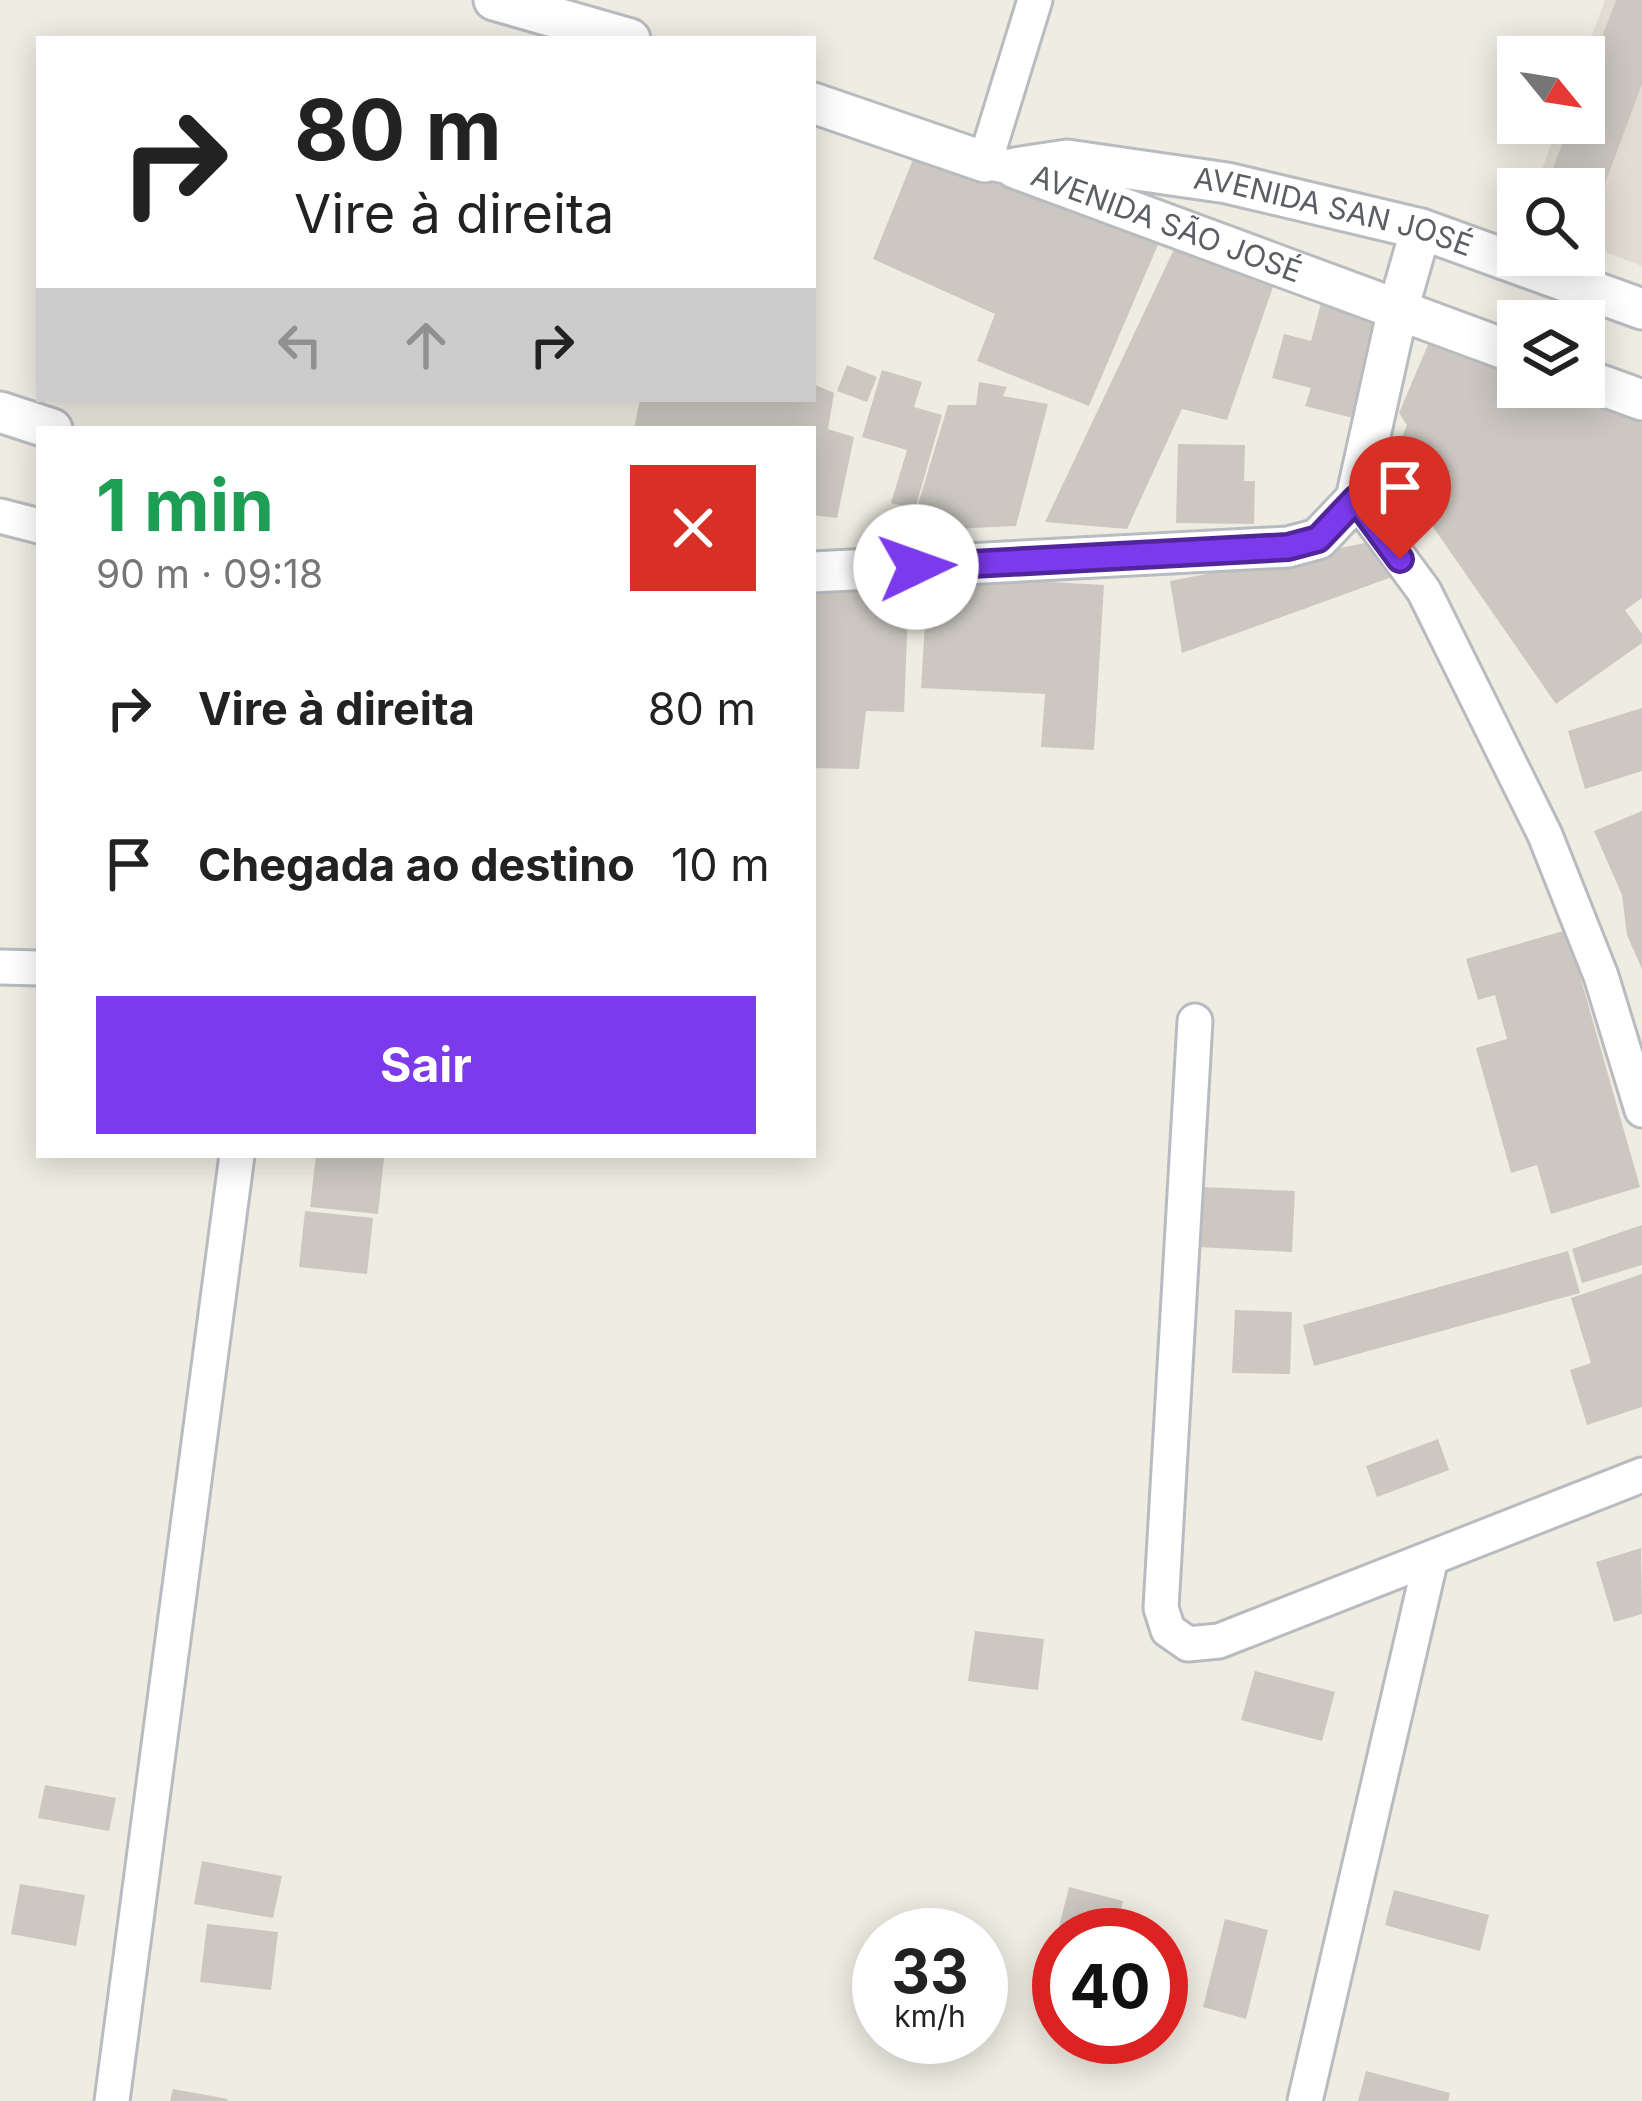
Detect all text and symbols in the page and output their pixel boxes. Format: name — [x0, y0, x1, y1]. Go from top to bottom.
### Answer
north arrow — [1497, 36, 1605, 144]
map controls — [1497, 36, 1605, 408]
text: 80 m — [294, 79, 502, 180]
icon: right — [96, 84, 252, 240]
street label: AVENIDA SÃO JOSÉ — [1027, 157, 1307, 289]
street label: AVENIDA SAN JOSÉ — [1192, 159, 1478, 263]
button: search — [1497, 168, 1605, 276]
text: Vire à direita — [294, 181, 614, 246]
button: layers — [1497, 300, 1605, 408]
icon: left — [267, 312, 333, 378]
icon: ahead — [393, 312, 459, 378]
icon: right — [519, 312, 585, 378]
pin — [1349, 436, 1451, 559]
icon: arrive — [1367, 454, 1433, 520]
text: 1 min — [96, 461, 274, 548]
button: close — [630, 465, 756, 591]
position arrow — [853, 504, 979, 630]
text: 90 m · 09:18 — [96, 550, 323, 597]
icon: right — [96, 675, 162, 741]
text: Vire à direita — [198, 681, 475, 736]
text: 80 m — [648, 681, 756, 736]
icon: arrive — [96, 831, 162, 897]
text: Chegada ao destino — [198, 837, 635, 892]
text: 10 m — [671, 837, 770, 892]
button: Sair — [96, 996, 756, 1134]
speed limit sign: 40 — [1032, 1908, 1188, 2064]
text: 33 — [891, 1935, 969, 2007]
text: km/h — [894, 1998, 966, 2034]

